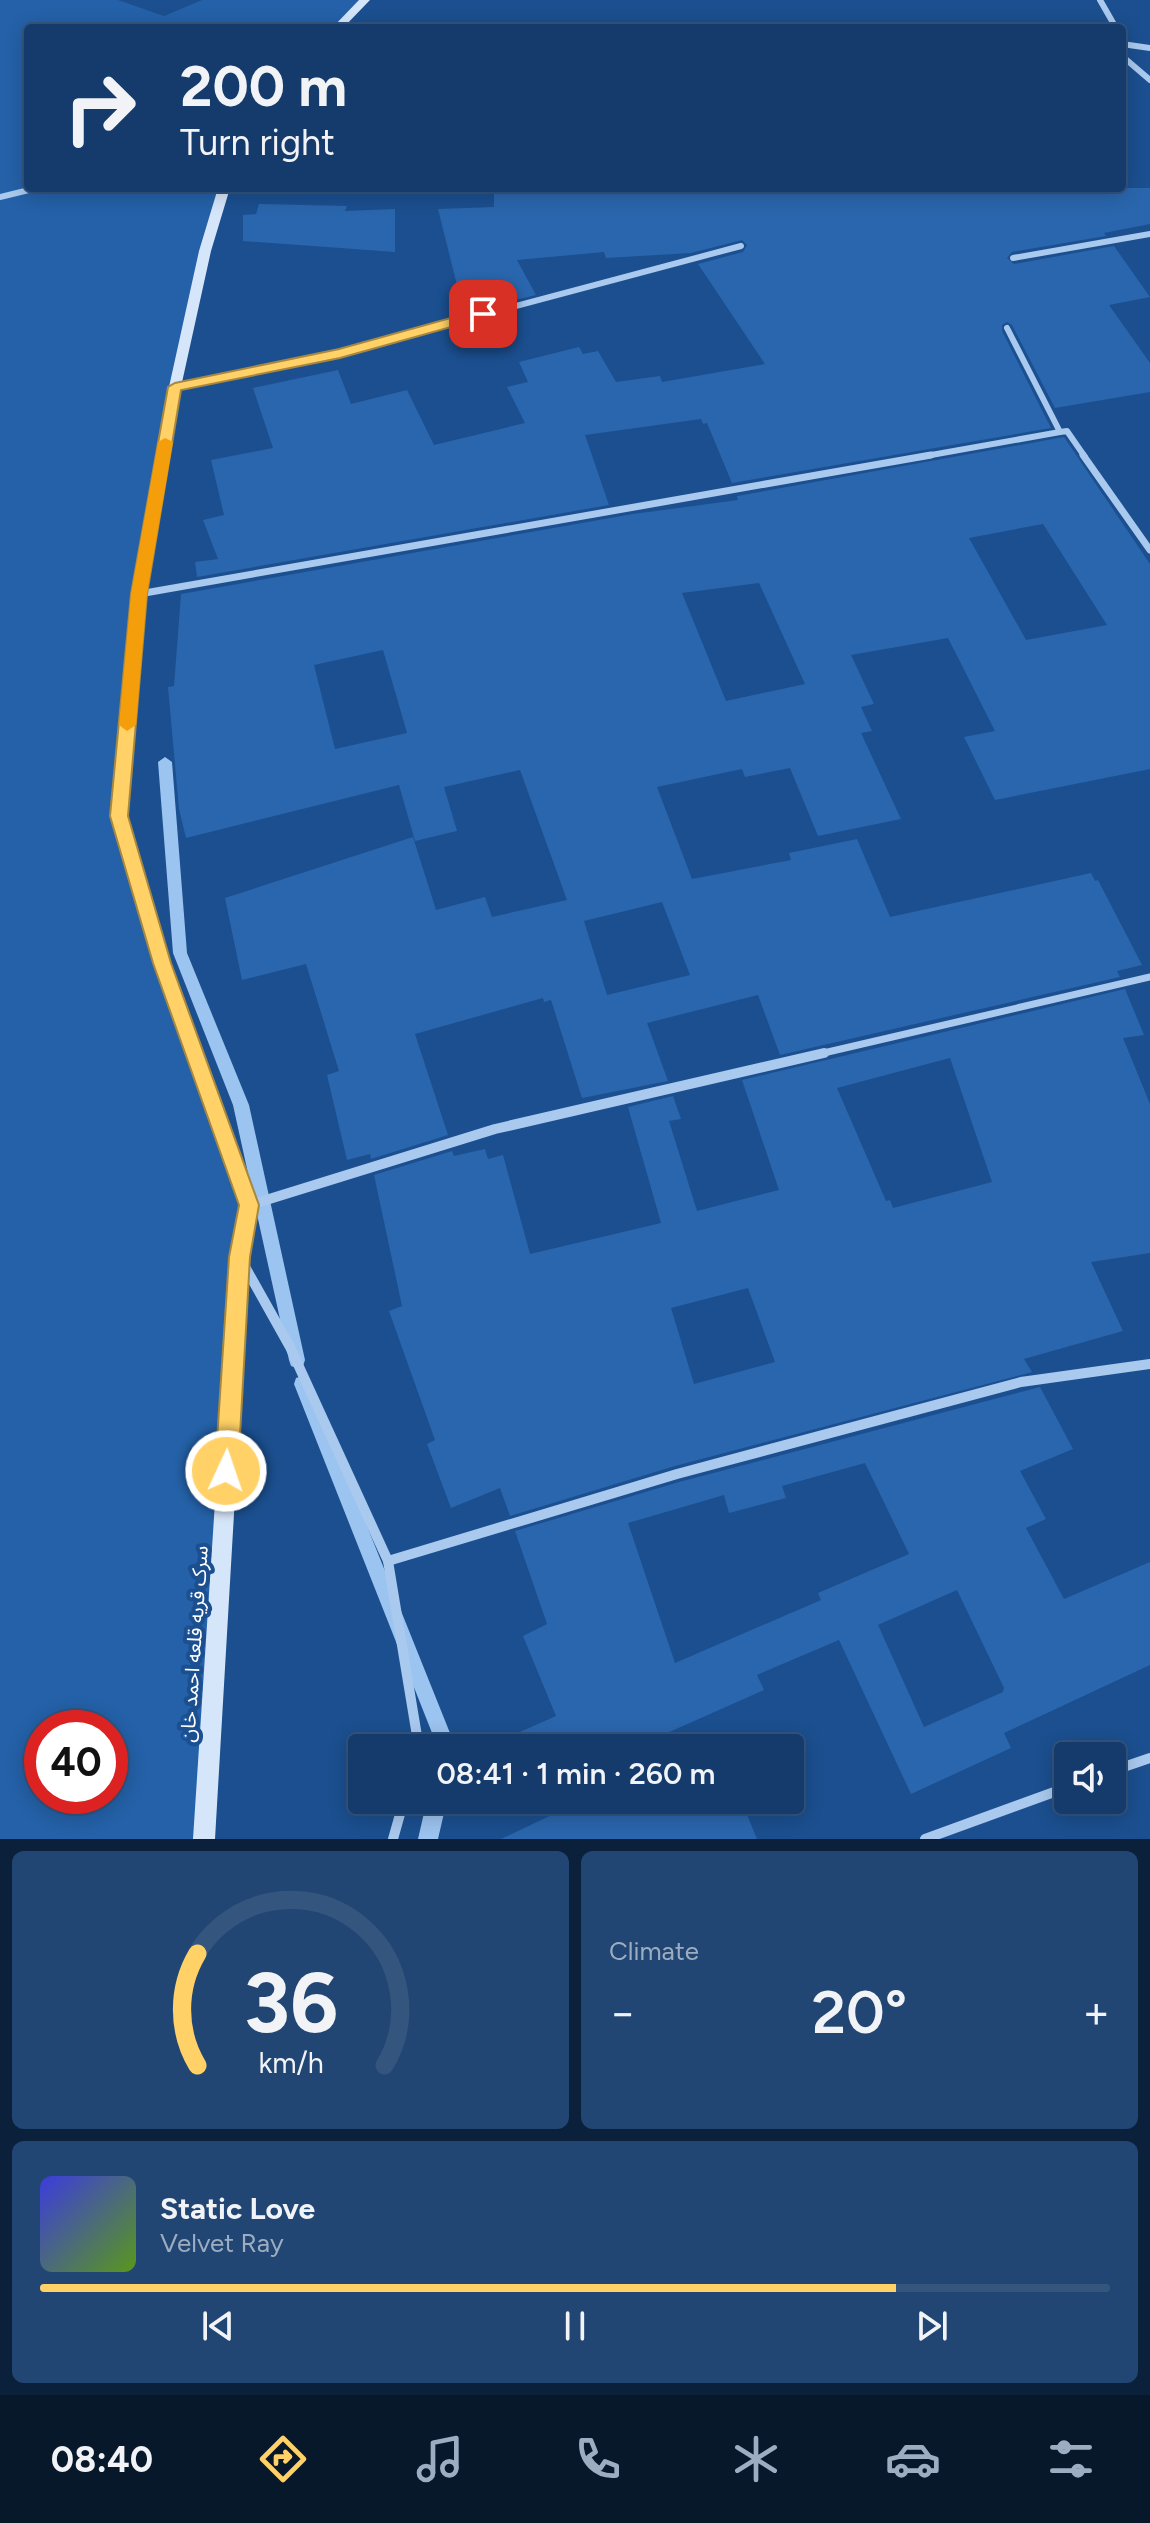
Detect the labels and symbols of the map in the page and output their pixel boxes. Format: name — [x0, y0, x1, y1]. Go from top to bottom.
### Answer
pin — [449, 280, 517, 348]
position arrow — [184, 1429, 268, 1513]
street label: سرک قریه قلعه احمد خان — [175, 1545, 213, 1743]
speed limit sign: 40 — [24, 1710, 128, 1814]

